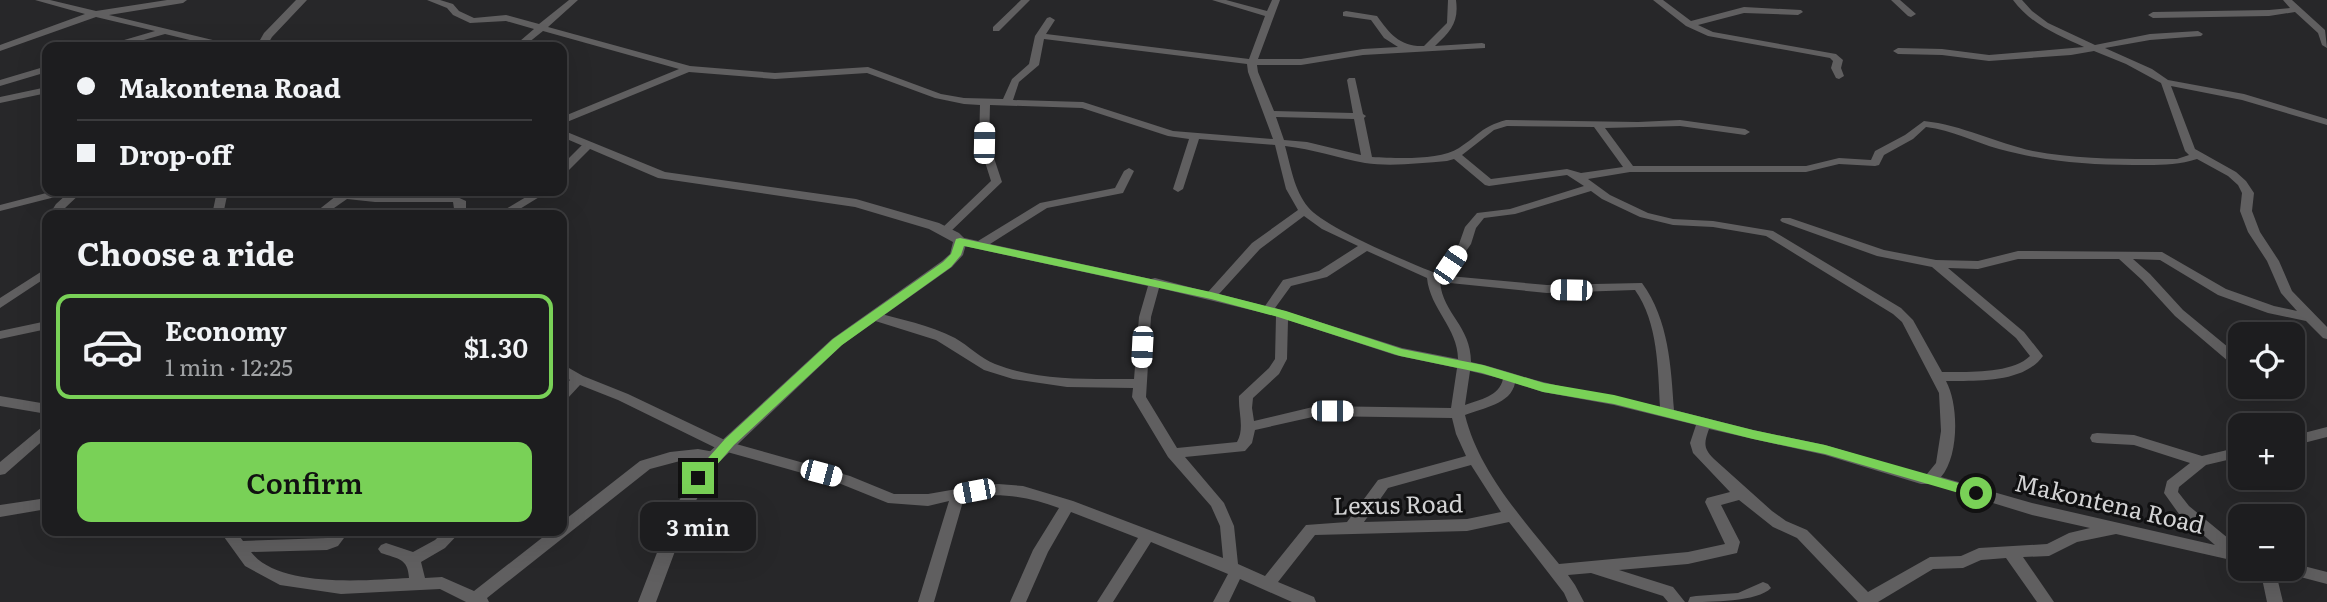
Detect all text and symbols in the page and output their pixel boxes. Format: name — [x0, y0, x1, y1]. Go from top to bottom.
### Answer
text: Makontena Road — [119, 67, 341, 106]
car — [974, 122, 995, 164]
text: Drop-off — [119, 134, 232, 173]
text: Choose a ride — [77, 228, 294, 276]
car — [1430, 242, 1471, 288]
car — [1550, 279, 1593, 301]
text: Economy — [165, 310, 287, 349]
icon: car — [81, 315, 144, 378]
map controls — [2228, 322, 2305, 581]
button: locate — [2228, 322, 2305, 399]
car — [1131, 325, 1154, 369]
text: $1.30 — [464, 327, 528, 366]
text: 1 min · 12:25 — [165, 349, 293, 383]
car — [1312, 401, 1354, 422]
button: + — [2228, 413, 2305, 490]
button: Confirm — [77, 442, 532, 522]
car — [798, 457, 845, 489]
route end — [682, 462, 714, 494]
street label: Makontena Road — [2012, 463, 2209, 541]
car — [952, 477, 997, 505]
route start — [1960, 477, 1992, 509]
street label: Lexus Road — [1332, 484, 1464, 522]
callout: 3 min — [640, 503, 756, 552]
button: − — [2228, 504, 2305, 581]
text: 3 min — [666, 509, 730, 543]

